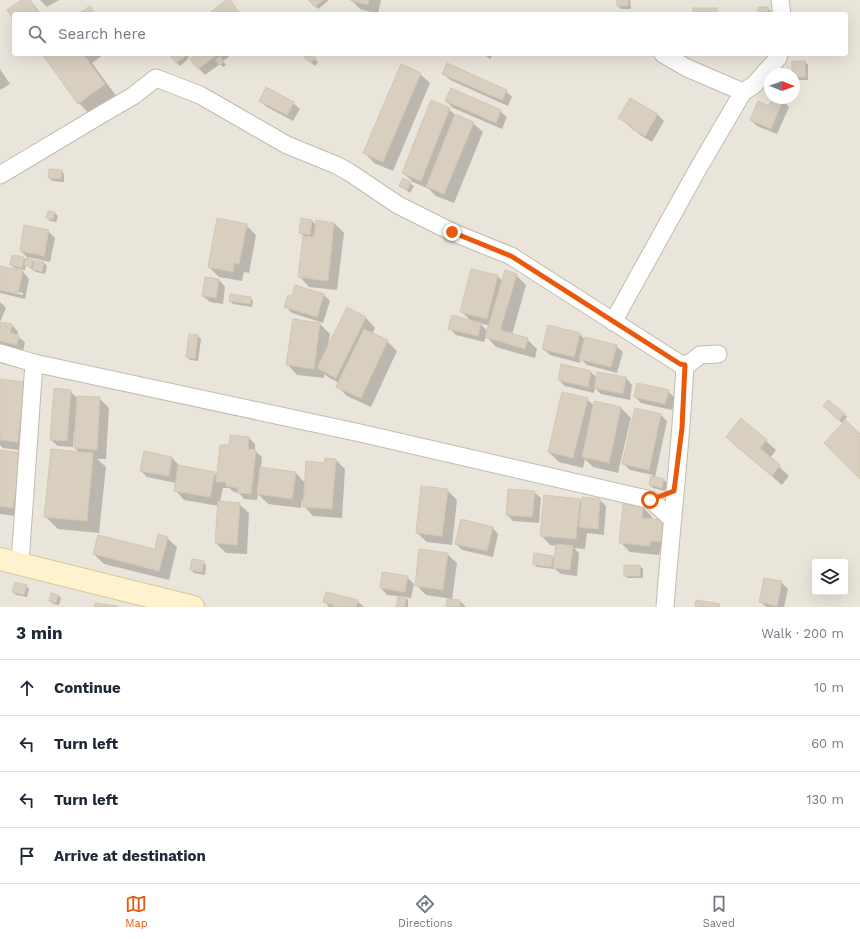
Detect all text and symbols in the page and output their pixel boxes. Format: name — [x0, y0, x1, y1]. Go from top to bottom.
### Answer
search box — [12, 12, 848, 56]
icon: search — [26, 23, 48, 45]
text: Search here — [58, 25, 146, 43]
north arrow — [764, 68, 800, 104]
route end — [443, 223, 461, 241]
route start — [641, 491, 659, 509]
map controls — [812, 559, 848, 595]
button: layers — [812, 559, 848, 595]
text: 3 min — [16, 623, 62, 643]
text: Walk · 200 m — [761, 626, 844, 641]
icon: ahead — [16, 677, 38, 699]
text: Continue — [54, 679, 121, 697]
text: 10 m — [814, 680, 844, 695]
icon: left — [16, 733, 38, 755]
text: Turn left — [54, 735, 118, 753]
text: 60 m — [811, 736, 844, 751]
icon: left — [16, 789, 38, 811]
text: Turn left — [54, 791, 118, 809]
text: 130 m — [806, 792, 844, 807]
icon: arrive — [16, 845, 38, 867]
text: Arrive at destination — [54, 847, 206, 865]
tab: Map — [125, 893, 148, 930]
tab: Directions — [398, 893, 452, 930]
tab: Saved — [703, 893, 735, 930]

